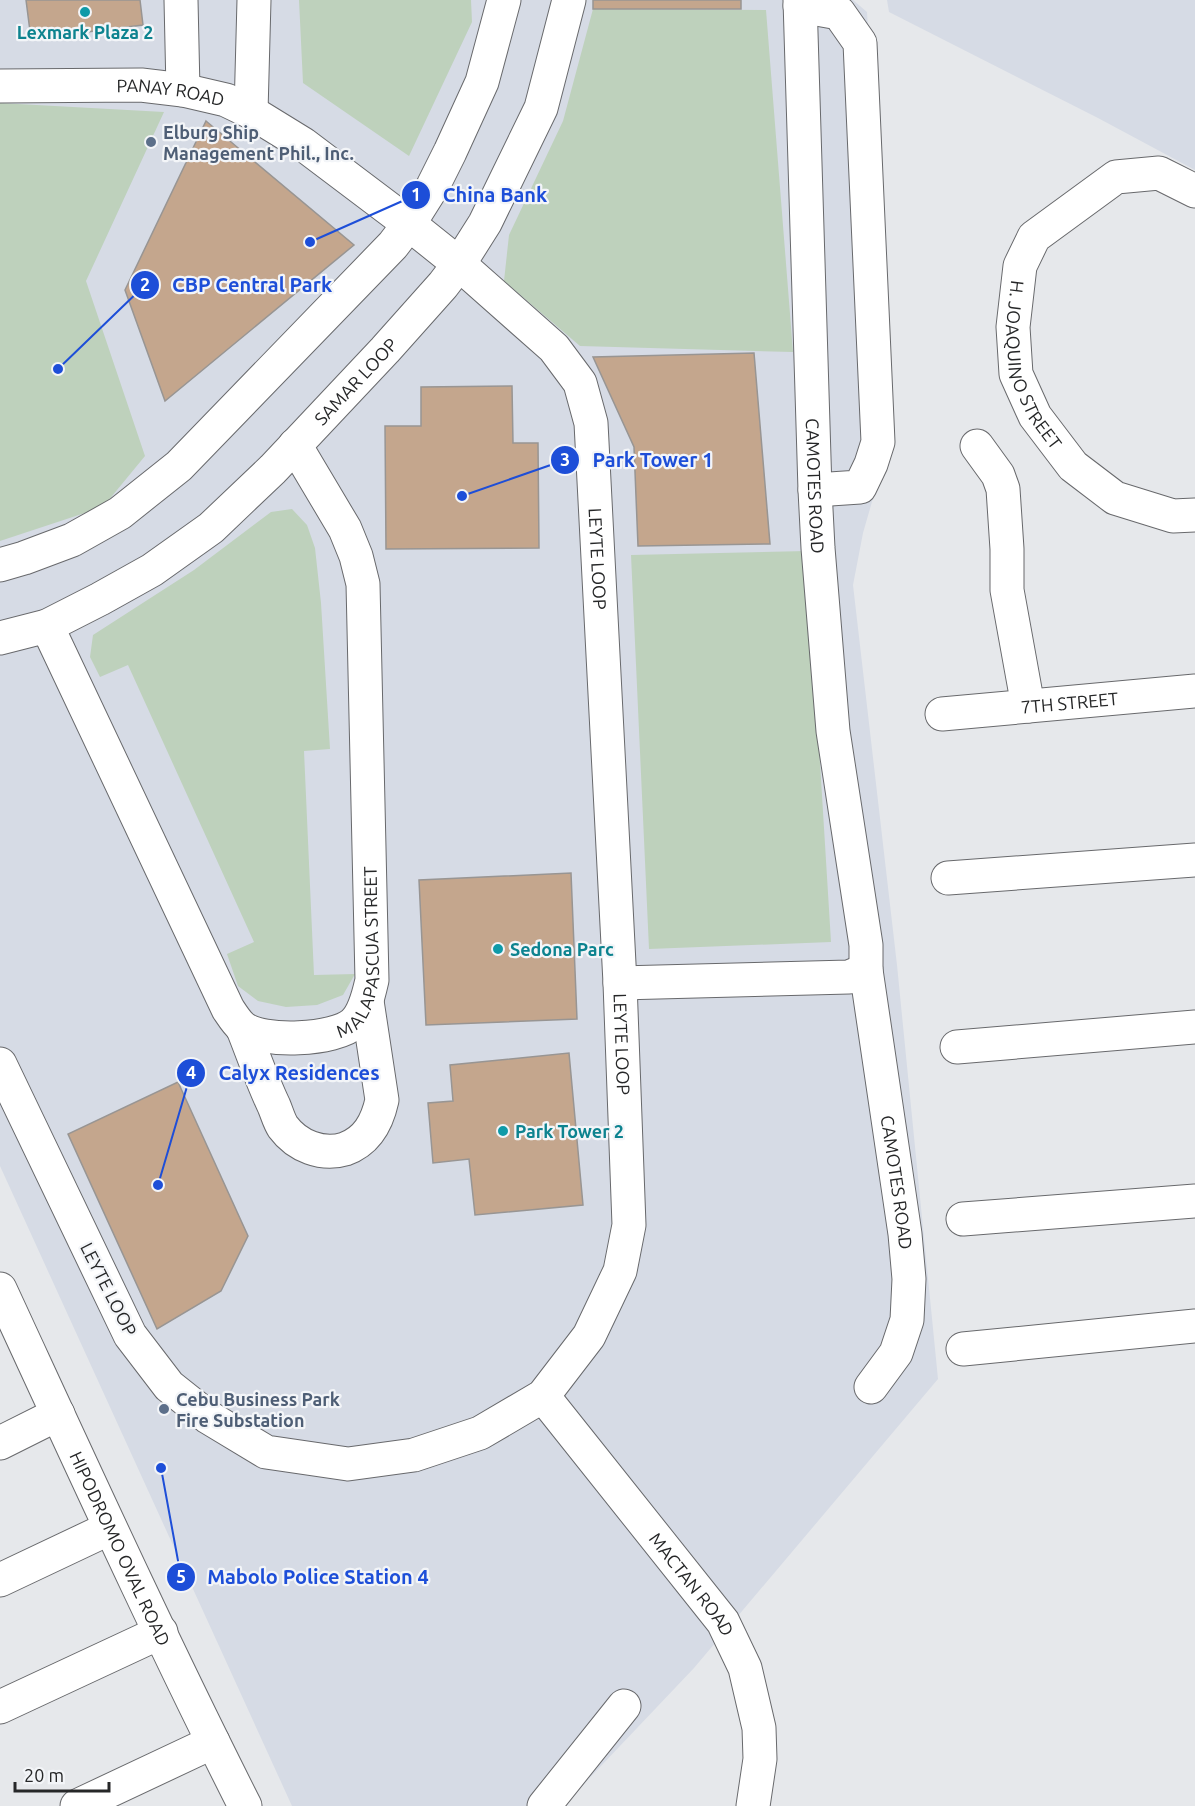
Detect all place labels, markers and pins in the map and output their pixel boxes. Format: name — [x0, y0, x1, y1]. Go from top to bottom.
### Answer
marker: Lexmark Plaza 2 — [78, 5, 92, 19]
place label: Lexmark Plaza 2 — [17, 22, 153, 42]
place label: Elburg Ship Management Phil., Inc. — [163, 122, 354, 163]
marker: Elburg Ship Management Phil., Inc. — [144, 135, 158, 149]
callout: China Bank — [401, 176, 559, 214]
callout: CBP Central Park — [130, 266, 344, 304]
callout: Park Tower 1 — [550, 441, 725, 479]
place label: Sedona Parc — [510, 939, 614, 959]
marker: Sedona Parc — [491, 942, 505, 956]
callout: Calyx Residences — [176, 1054, 391, 1092]
place label: Park Tower 2 — [515, 1121, 624, 1141]
marker: Park Tower 2 — [496, 1124, 510, 1138]
place label: Cebu Business Park Fire Substation — [176, 1389, 340, 1430]
marker: Cebu Business Park Fire Substation — [157, 1402, 171, 1416]
callout: Mabolo Police Station 4 — [166, 1558, 441, 1596]

